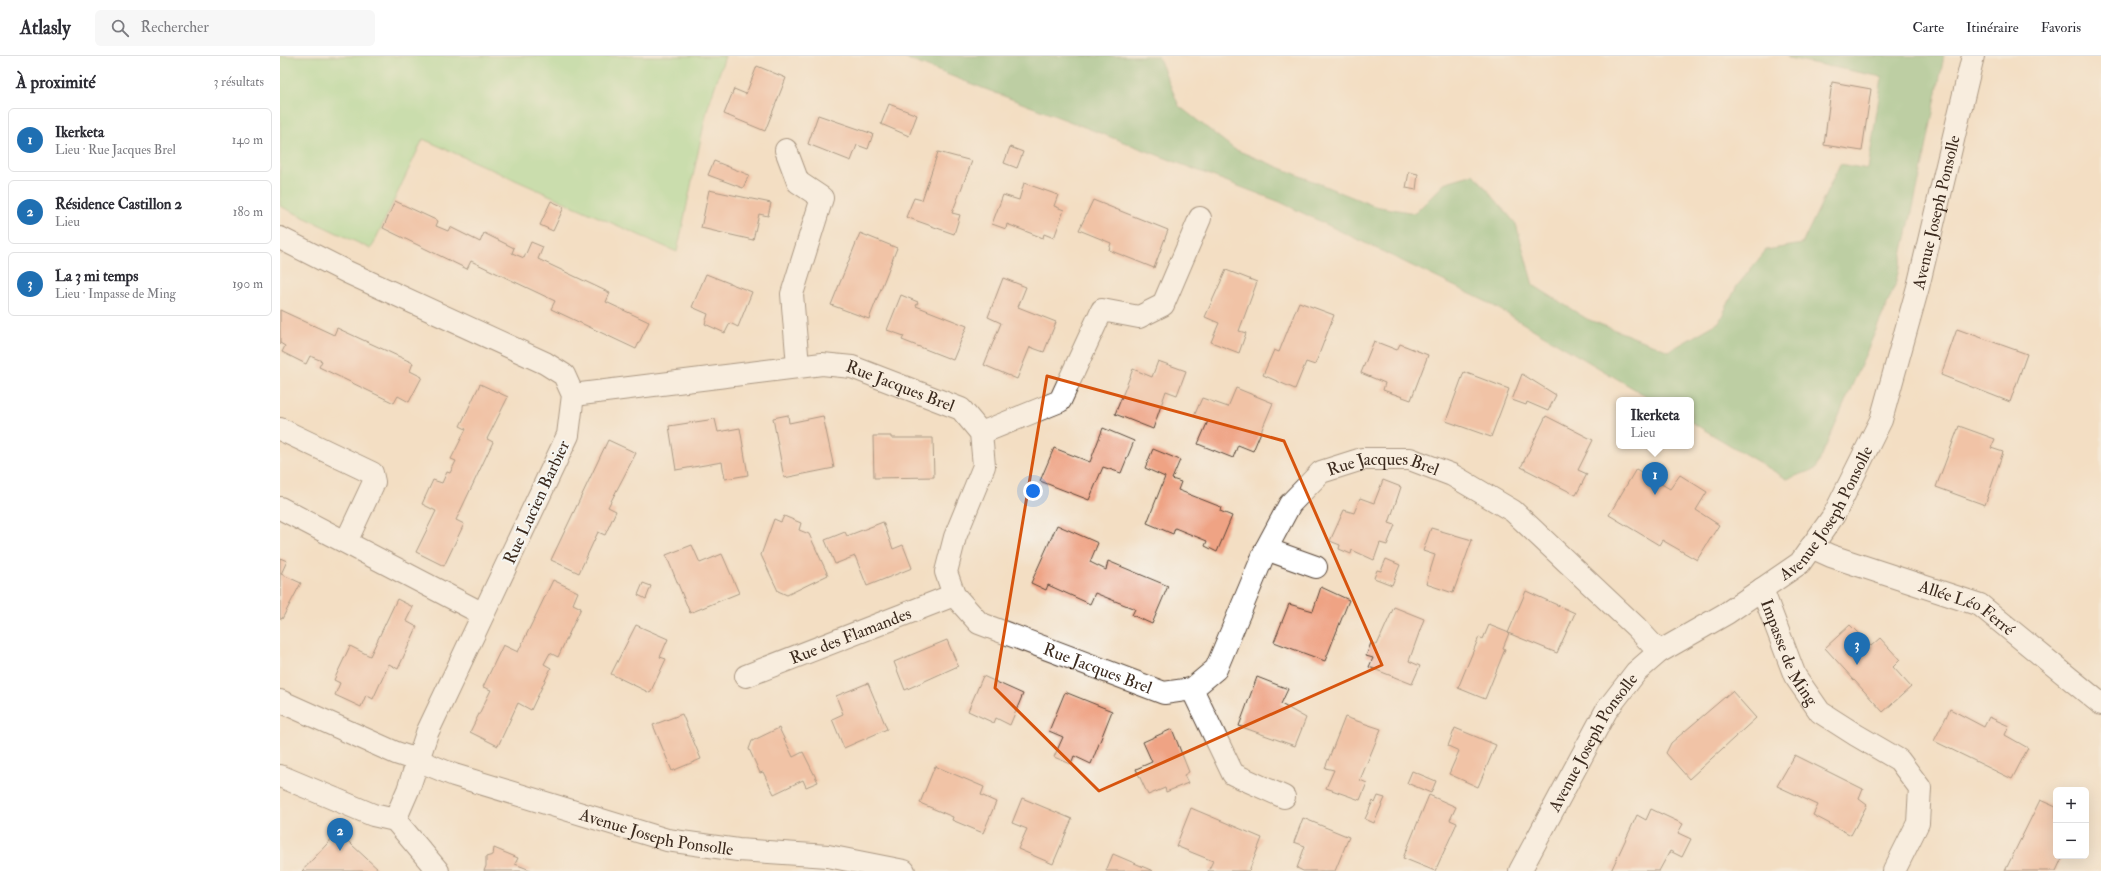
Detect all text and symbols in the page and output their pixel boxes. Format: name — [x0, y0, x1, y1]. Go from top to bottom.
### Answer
search box — [95, 10, 375, 46]
text: Atlasly — [20, 16, 71, 40]
icon: search — [109, 17, 131, 39]
text: Rechercher — [141, 18, 209, 37]
text: Carte — [1913, 19, 1944, 36]
text: Itinéraire — [1966, 19, 2019, 36]
text: Favoris — [2041, 19, 2081, 36]
text: À proximité — [16, 72, 96, 93]
text: 3 résultats — [213, 74, 264, 90]
text: Ikerketa — [55, 123, 104, 142]
text: 1 — [28, 132, 32, 148]
text: 140 m — [232, 132, 263, 148]
street label: Avenue Joseph Ponsolle — [1908, 133, 1965, 292]
text: Lieu · Rue Jacques Brel — [55, 142, 176, 158]
text: Résidence Castillon 2 — [55, 195, 182, 214]
text: 2 — [27, 204, 33, 220]
text: 180 m — [233, 204, 263, 220]
text: Lieu — [55, 214, 80, 230]
text: La 3 mi temps — [55, 267, 138, 286]
text: 3 — [28, 276, 33, 292]
text: 190 m — [232, 276, 263, 292]
text: Lieu · Impasse de Ming — [55, 286, 176, 302]
street label: Rue Jacques Brel — [843, 356, 958, 417]
popup — [1616, 397, 1694, 449]
text: Ikerketa — [1630, 406, 1680, 425]
text: Lieu — [1630, 425, 1655, 441]
street label: Rue Lucien Barbier — [499, 436, 575, 567]
street label: Avenue Joseph Ponsolle — [1775, 443, 1877, 586]
street label: Rue Jacques Brel — [1324, 449, 1443, 480]
pin: 1 — [1642, 462, 1668, 495]
your location — [1023, 481, 1043, 501]
street label: Allée Léo Ferré — [1915, 575, 2020, 641]
street label: Impasse de Ming — [1756, 596, 1823, 710]
street label: Rue des Flamandes — [787, 603, 914, 669]
pin: 3 — [1844, 632, 1870, 665]
street label: Rue Jacques Brel — [1040, 638, 1156, 699]
street label: Avenue Joseph Ponsolle — [1543, 669, 1642, 816]
map controls — [2053, 787, 2089, 859]
button: + — [2053, 787, 2089, 823]
street label: Avenue Joseph Ponsolle — [576, 804, 735, 860]
pin: 2 — [327, 818, 353, 851]
button: − — [2053, 823, 2089, 859]

